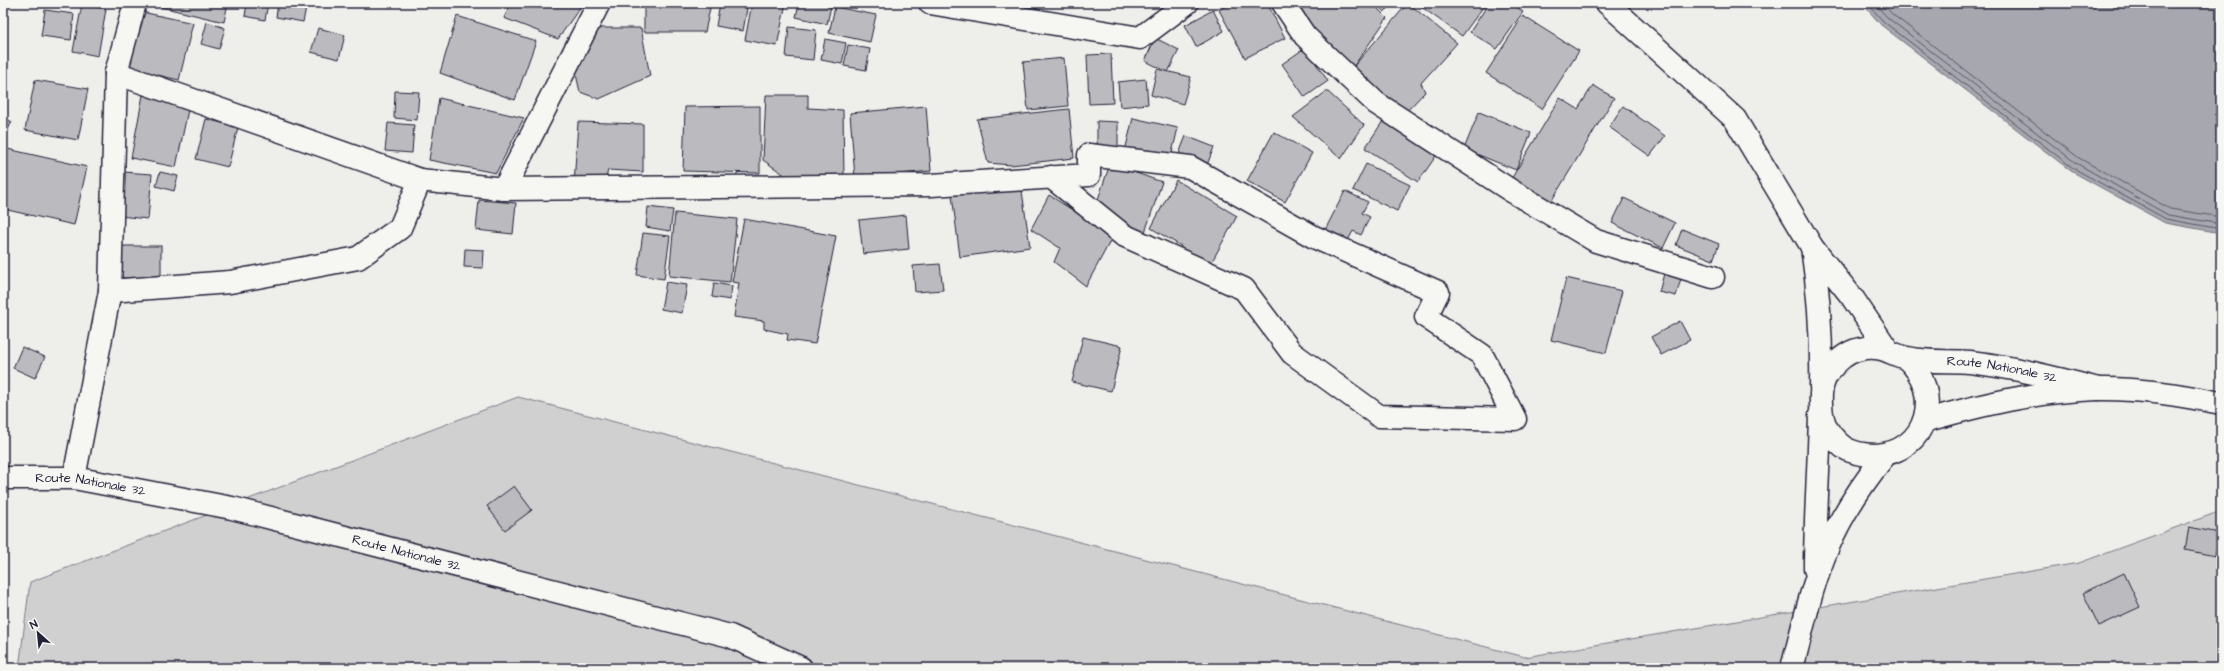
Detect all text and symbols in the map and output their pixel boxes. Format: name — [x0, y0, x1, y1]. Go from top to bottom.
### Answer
street label: Route Nationale 32 — [1947, 352, 2059, 387]
street label: Route Nationale 32 — [35, 469, 148, 501]
street label: Route Nationale 32 — [350, 530, 463, 576]
north arrow — [18, 613, 58, 653]
text: N — [27, 616, 40, 633]

